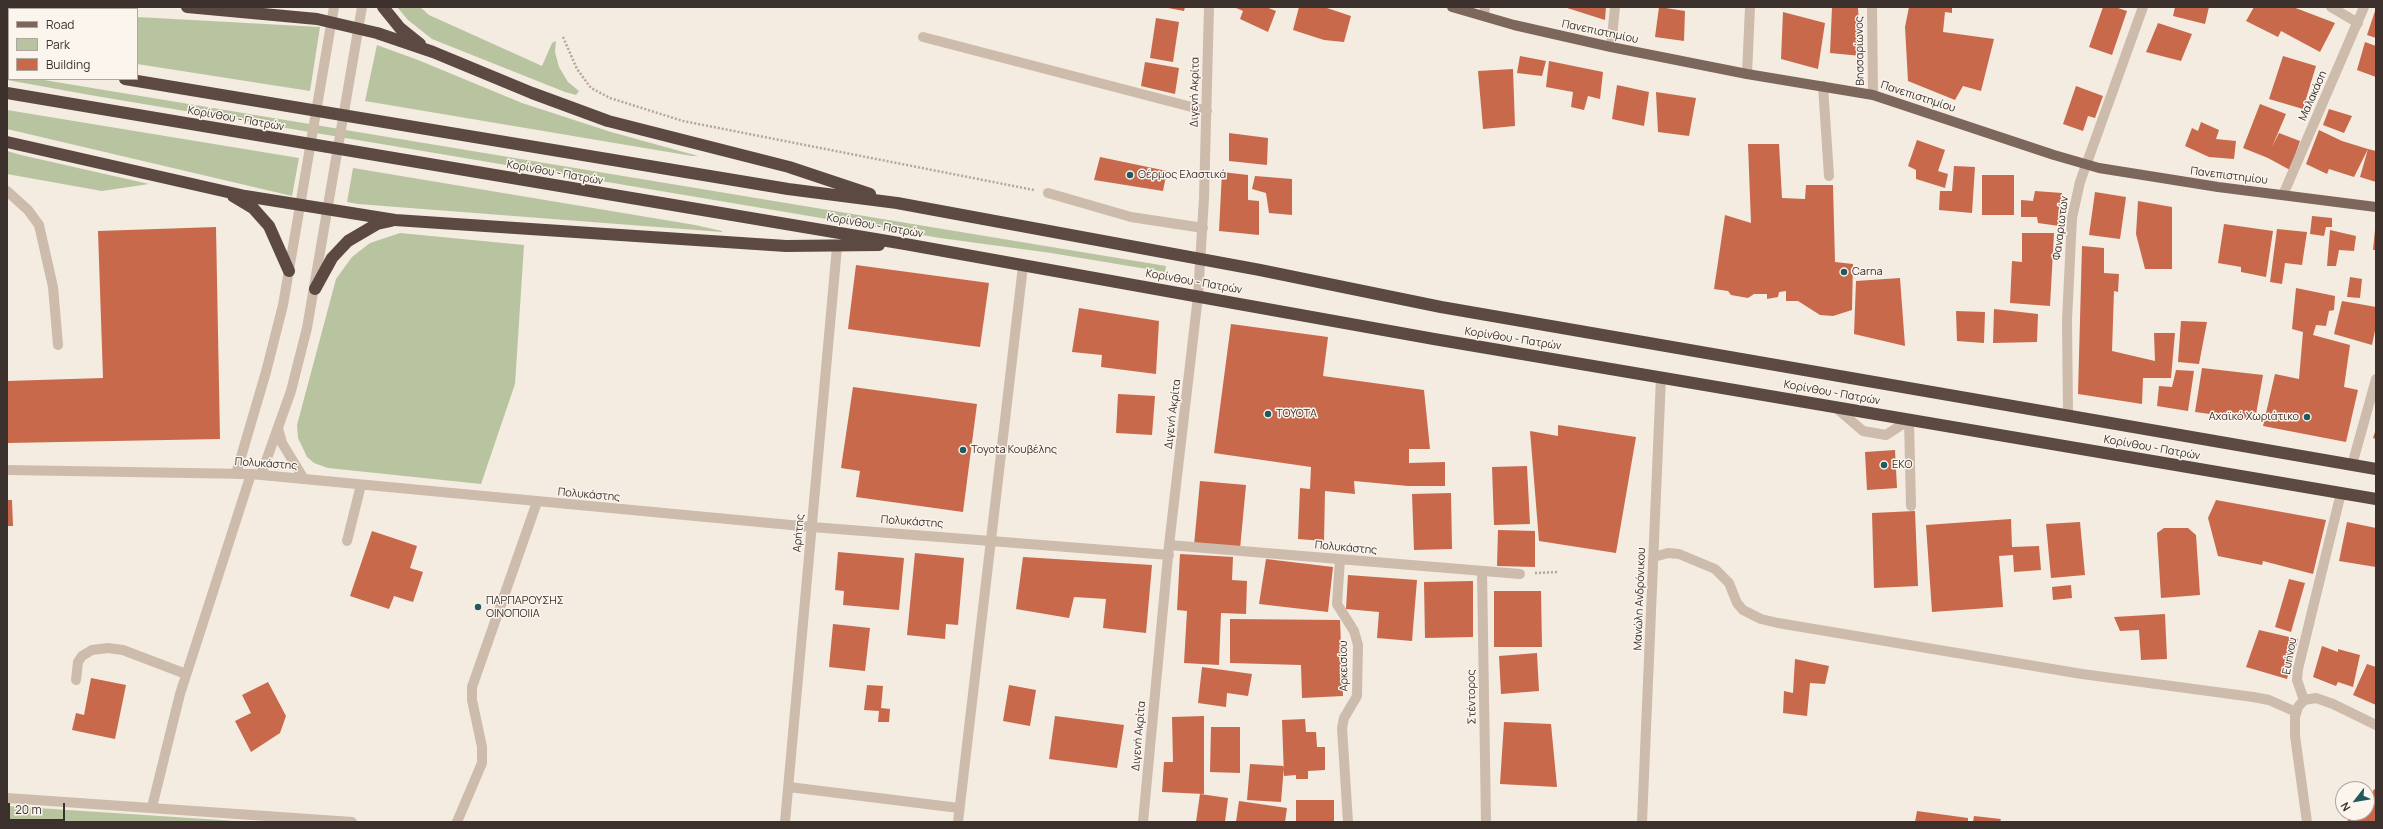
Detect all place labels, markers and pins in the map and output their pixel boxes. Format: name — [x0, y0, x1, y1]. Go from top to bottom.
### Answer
place label: Θέρμος Ελαστικά — [1138, 168, 1226, 182]
marker: Θέρμος Ελαστικά — [1125, 170, 1135, 180]
place label: Carna — [1852, 265, 1883, 279]
marker: Carna — [1839, 267, 1849, 277]
place label: TOYOTA — [1276, 407, 1317, 421]
marker: TOYOTA — [1263, 409, 1273, 419]
place label: Αχαϊκό Χωριάτικο — [2209, 410, 2299, 424]
marker: Αχαϊκό Χωριάτικο — [2302, 412, 2312, 422]
place label: Toyota Κουβέλης — [971, 443, 1057, 457]
marker: Toyota Κουβέλης — [958, 445, 968, 455]
place label: EKO — [1892, 458, 1912, 472]
marker: EKO — [1879, 460, 1889, 470]
place label: ΠΑΡΠΑΡΟΥΣΗΣ ΟΙΝΟΠΟΙΙΑ — [486, 594, 564, 620]
marker: ΠΑΡΠΑΡΟΥΣΗΣ ΟΙΝΟΠΟΙΙΑ — [473, 602, 483, 612]

